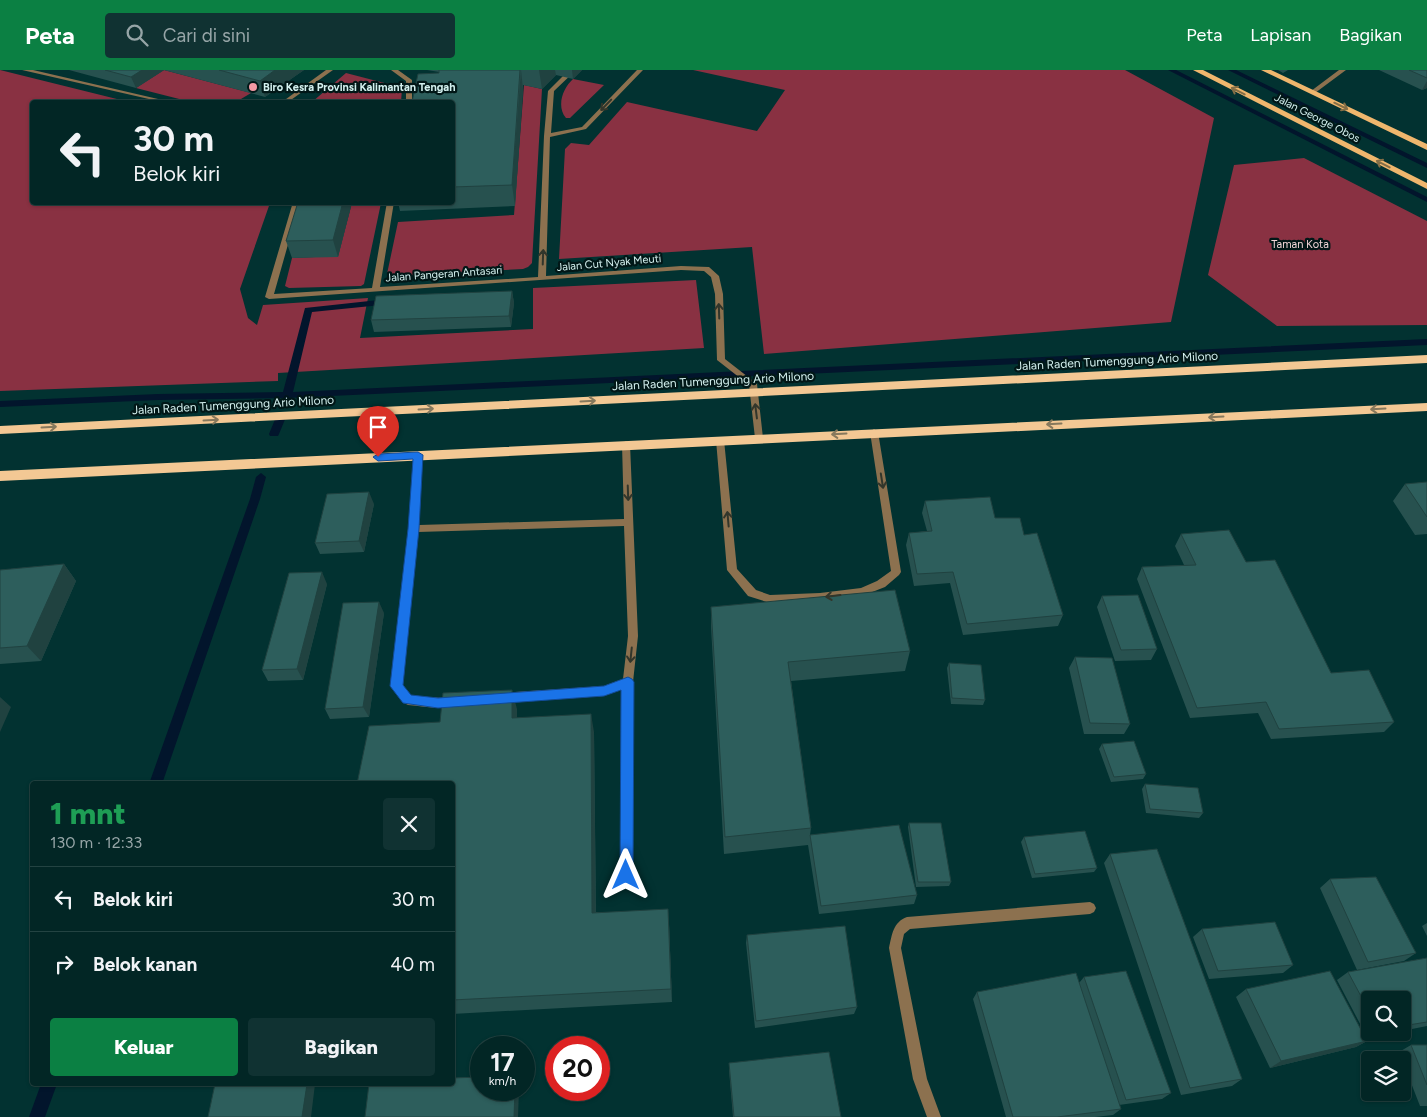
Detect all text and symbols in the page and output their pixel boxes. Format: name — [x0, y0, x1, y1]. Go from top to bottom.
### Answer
search box — [105, 13, 455, 58]
text: Peta — [25, 21, 75, 50]
icon: search — [123, 21, 151, 49]
text: Cari di sini — [163, 24, 250, 47]
text: Peta — [1186, 24, 1222, 46]
text: Lapisan — [1250, 24, 1311, 46]
text: Bagikan — [1339, 24, 1402, 46]
marker: Biro Kesra Provinsi Kalimantan Tengah — [247, 81, 259, 93]
place label: Biro Kesra Provinsi Kalimantan Tengah — [263, 81, 455, 94]
one-way arrow — [1231, 86, 1246, 96]
street label: Jalan George Obos — [1272, 91, 1362, 145]
one-way arrow — [600, 99, 612, 111]
one-way arrow — [1333, 101, 1348, 111]
text: 30 m — [133, 118, 214, 160]
icon: left — [50, 120, 115, 185]
one-way arrow — [1376, 159, 1391, 169]
text: Belok kiri — [133, 160, 220, 187]
park label: Taman Kota — [1271, 238, 1329, 251]
one-way arrow — [538, 250, 548, 266]
street label: Jalan Cut Nyak Meuti — [556, 252, 662, 274]
street label: Jalan Pangeran Antasari — [385, 263, 503, 285]
one-way arrow — [715, 303, 724, 319]
street label: Jalan Raden Tumenggung Ario Milono — [1016, 349, 1218, 373]
street label: Jalan Raden Tumenggung Ario Milono — [612, 369, 814, 393]
street label: Jalan Raden Tumenggung Ario Milono — [132, 393, 334, 417]
one-way arrow — [580, 397, 596, 406]
one-way arrow — [751, 403, 761, 419]
one-way arrow — [417, 404, 433, 414]
one-way arrow — [1371, 405, 1387, 414]
pin — [357, 406, 399, 457]
one-way arrow — [1208, 412, 1224, 421]
icon: arrive — [364, 413, 392, 441]
one-way arrow — [203, 415, 219, 424]
one-way arrow — [1046, 420, 1062, 429]
one-way arrow — [40, 423, 56, 432]
one-way arrow — [831, 429, 848, 439]
one-way arrow — [877, 472, 887, 488]
one-way arrow — [623, 484, 633, 501]
one-way arrow — [723, 512, 732, 528]
one-way arrow — [825, 591, 841, 601]
one-way arrow — [626, 647, 636, 663]
text: 1 mnt — [50, 795, 126, 832]
button: close — [383, 798, 435, 850]
text: 130 m · 12:33 — [50, 833, 142, 852]
position arrow — [599, 848, 651, 900]
icon: left — [50, 885, 78, 913]
text: Belok kiri — [93, 888, 173, 911]
text: 30 m — [392, 888, 435, 911]
icon: right — [50, 950, 78, 978]
text: Belok kanan — [93, 953, 197, 976]
text: 40 m — [390, 953, 435, 976]
map controls — [1361, 991, 1411, 1101]
button: search — [1361, 991, 1411, 1041]
button: Keluar — [50, 1018, 238, 1076]
button: Bagikan — [248, 1018, 435, 1076]
speed limit sign: 20 — [545, 1036, 610, 1101]
text: 17 — [490, 1047, 515, 1077]
button: layers — [1361, 1051, 1411, 1101]
text: km/h — [489, 1074, 516, 1088]

